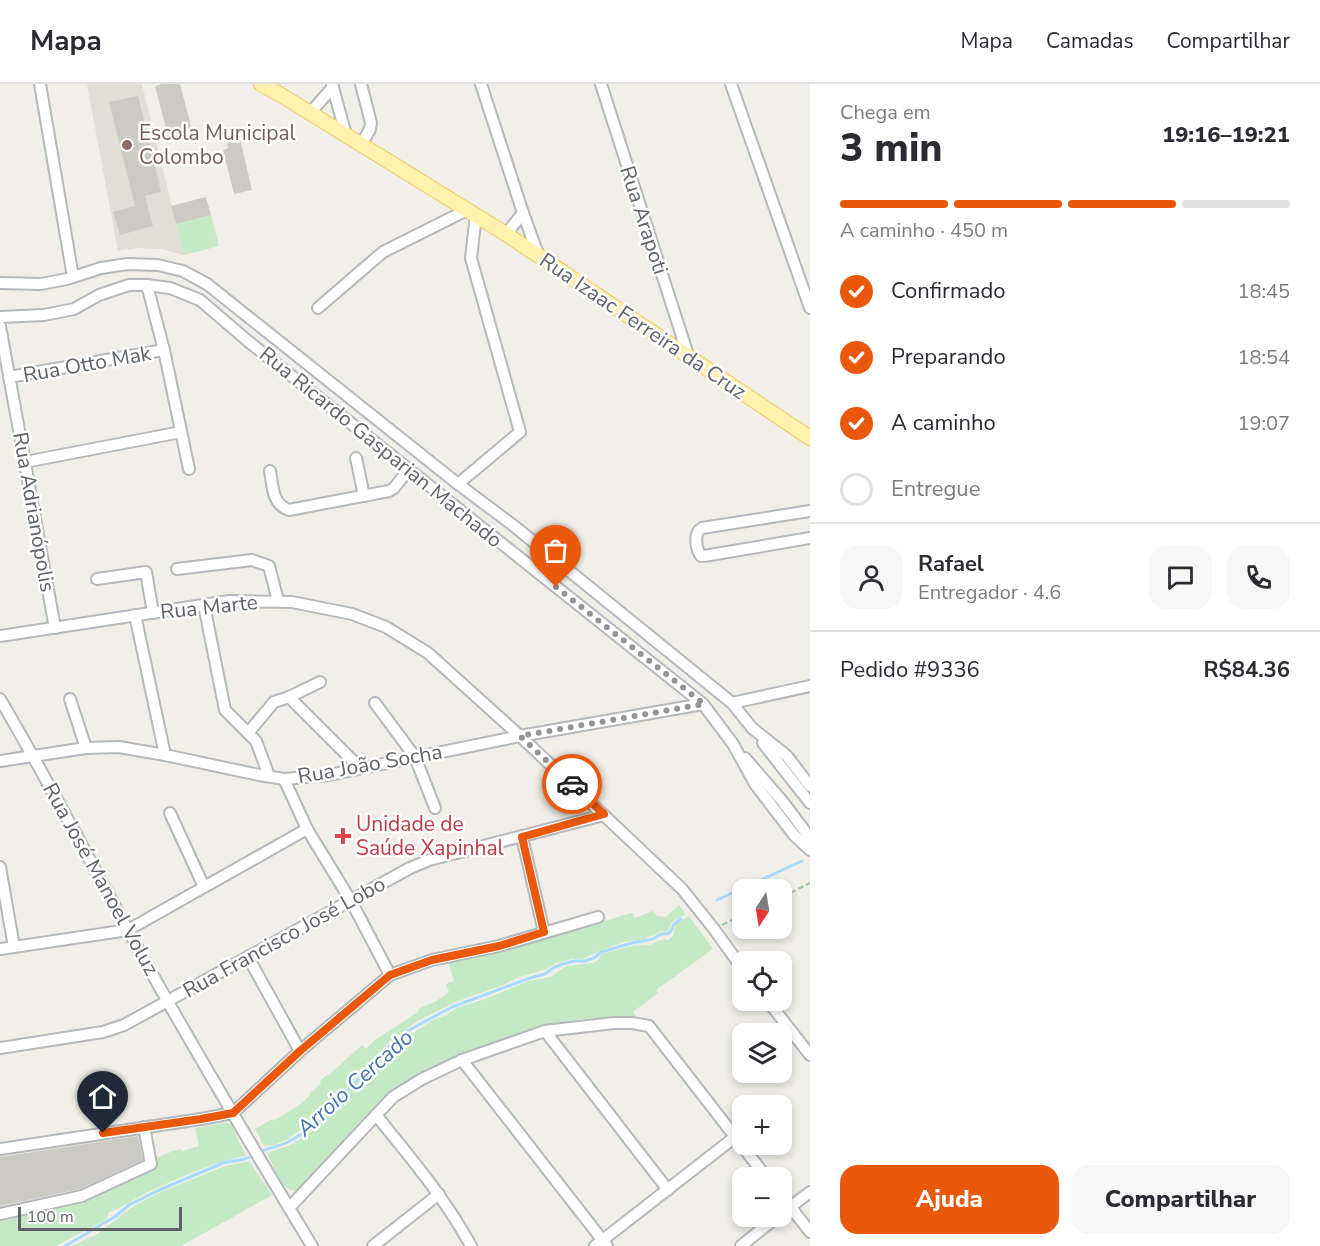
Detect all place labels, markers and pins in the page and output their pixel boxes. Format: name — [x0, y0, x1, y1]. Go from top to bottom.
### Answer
place label: Escola Municipal Colombo — [139, 119, 297, 171]
marker: Escola Municipal Colombo — [120, 138, 134, 152]
pin — [530, 525, 581, 587]
place label: Unidade de Saúde Xapinhal — [356, 810, 505, 862]
marker: Unidade de Saúde Xapinhal — [334, 827, 352, 845]
pin — [77, 1071, 128, 1133]

